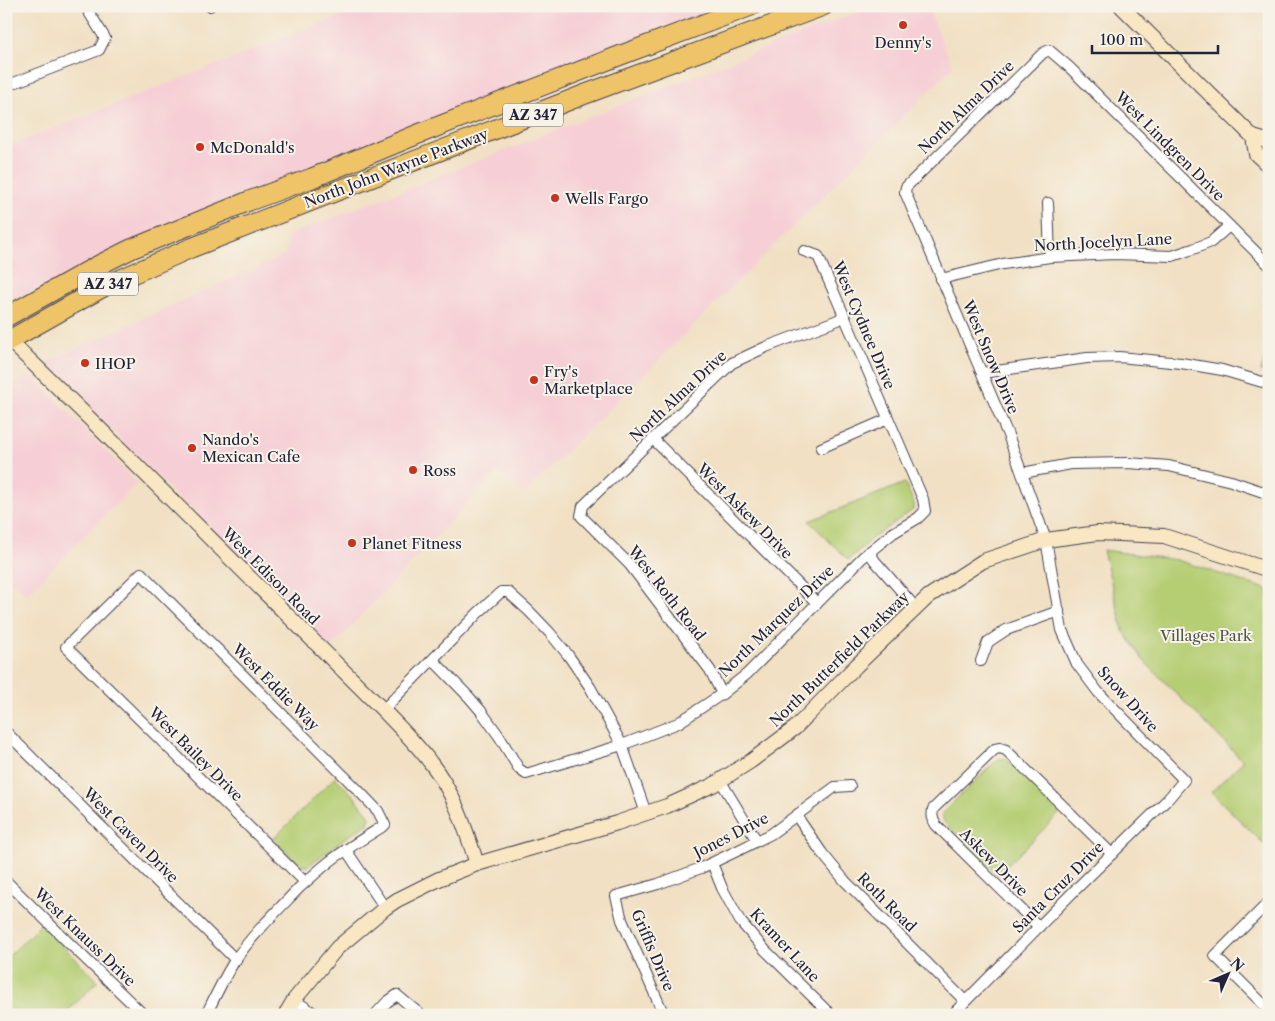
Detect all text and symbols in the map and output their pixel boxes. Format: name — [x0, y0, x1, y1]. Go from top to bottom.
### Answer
marker: Denny's — [897, 19, 909, 31]
scale bar — [1092, 22, 1219, 54]
text: 100 m — [1100, 30, 1143, 49]
place label: Denny's — [875, 33, 931, 52]
street label: North Alma Drive — [914, 56, 1018, 158]
street label: West Lindgren Drive — [1111, 87, 1229, 205]
road number: AZ 347 — [503, 104, 563, 126]
street label: North John Wayne Parkway — [301, 124, 491, 212]
place label: McDonald's — [210, 138, 295, 157]
marker: McDonald's — [194, 141, 206, 153]
place label: Wells Fargo — [564, 189, 648, 208]
marker: Wells Fargo — [549, 192, 561, 204]
street label: North Jocelyn Lane — [1033, 229, 1173, 255]
street label: West Cydnee Drive — [828, 257, 900, 392]
road number: AZ 347 — [78, 272, 138, 296]
street label: West Snow Drive — [958, 297, 1023, 417]
street label: North Alma Drive — [626, 346, 730, 446]
place label: IHOP — [95, 354, 136, 373]
marker: IHOP — [79, 357, 91, 369]
place label: Fry's Marketplace — [544, 362, 633, 398]
marker: Fry's Marketplace — [528, 374, 540, 386]
place label: Nando's Mexican Cafe — [202, 430, 300, 466]
marker: Nando's Mexican Cafe — [186, 442, 198, 454]
street label: West Askew Drive — [692, 458, 797, 563]
place label: Ross — [423, 461, 456, 480]
marker: Ross — [407, 464, 419, 476]
street label: West Edison Road — [218, 523, 324, 629]
place label: Planet Fitness — [362, 534, 462, 553]
marker: Planet Fitness — [346, 537, 358, 549]
street label: West Roth Road — [623, 541, 710, 644]
street label: North Marquez Drive — [714, 561, 838, 681]
street label: North Butterfield Parkway — [765, 587, 913, 731]
park label: Villages Park — [1159, 626, 1253, 645]
street label: West Eddie Way — [228, 639, 324, 735]
street label: Snow Drive — [1093, 662, 1163, 736]
street label: West Bailey Drive — [144, 702, 247, 805]
street label: West Caven Drive — [79, 783, 183, 887]
street label: Jones Drive — [689, 808, 772, 863]
street label: Askew Drive — [955, 823, 1032, 900]
street label: Santa Cruz Drive — [1008, 837, 1108, 937]
street label: Roth Road — [853, 868, 921, 936]
street label: West Knauss Drive — [30, 883, 140, 990]
street label: Kramer Lane — [746, 904, 824, 986]
street label: Griffis Drive — [627, 906, 679, 994]
north arrow — [1202, 948, 1252, 998]
text: N — [1227, 954, 1248, 975]

